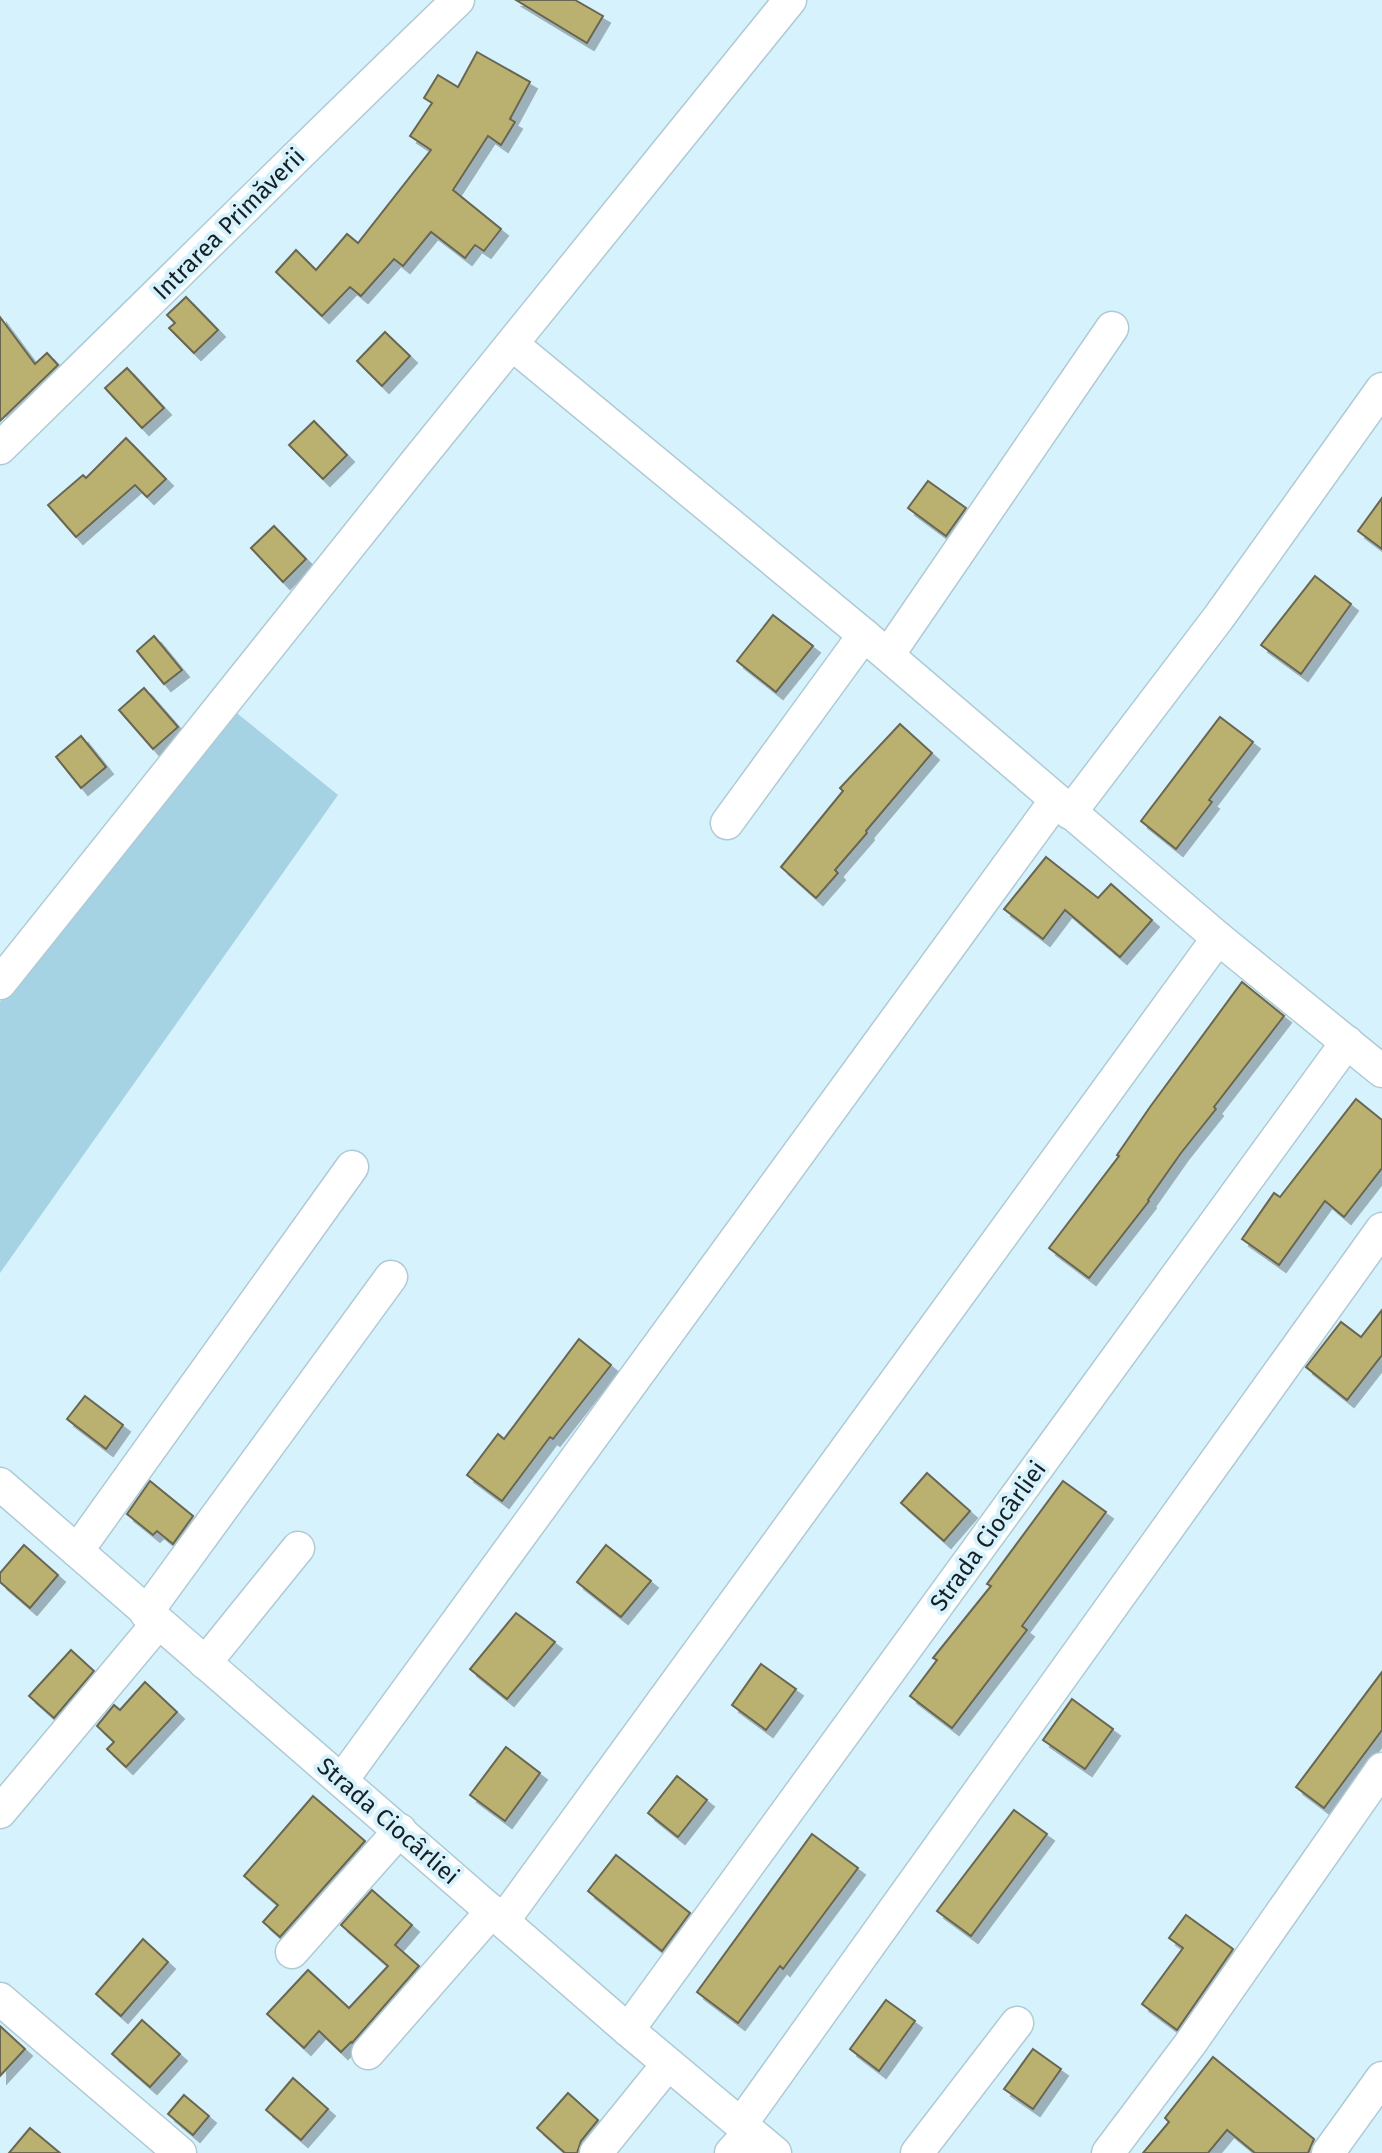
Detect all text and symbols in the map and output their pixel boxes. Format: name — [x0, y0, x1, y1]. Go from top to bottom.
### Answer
street label: Intrarea Primăverii — [148, 143, 310, 305]
street label: Strada Ciocârliei — [924, 1456, 1052, 1616]
street label: Strada Ciocârliei — [311, 1752, 465, 1890]

